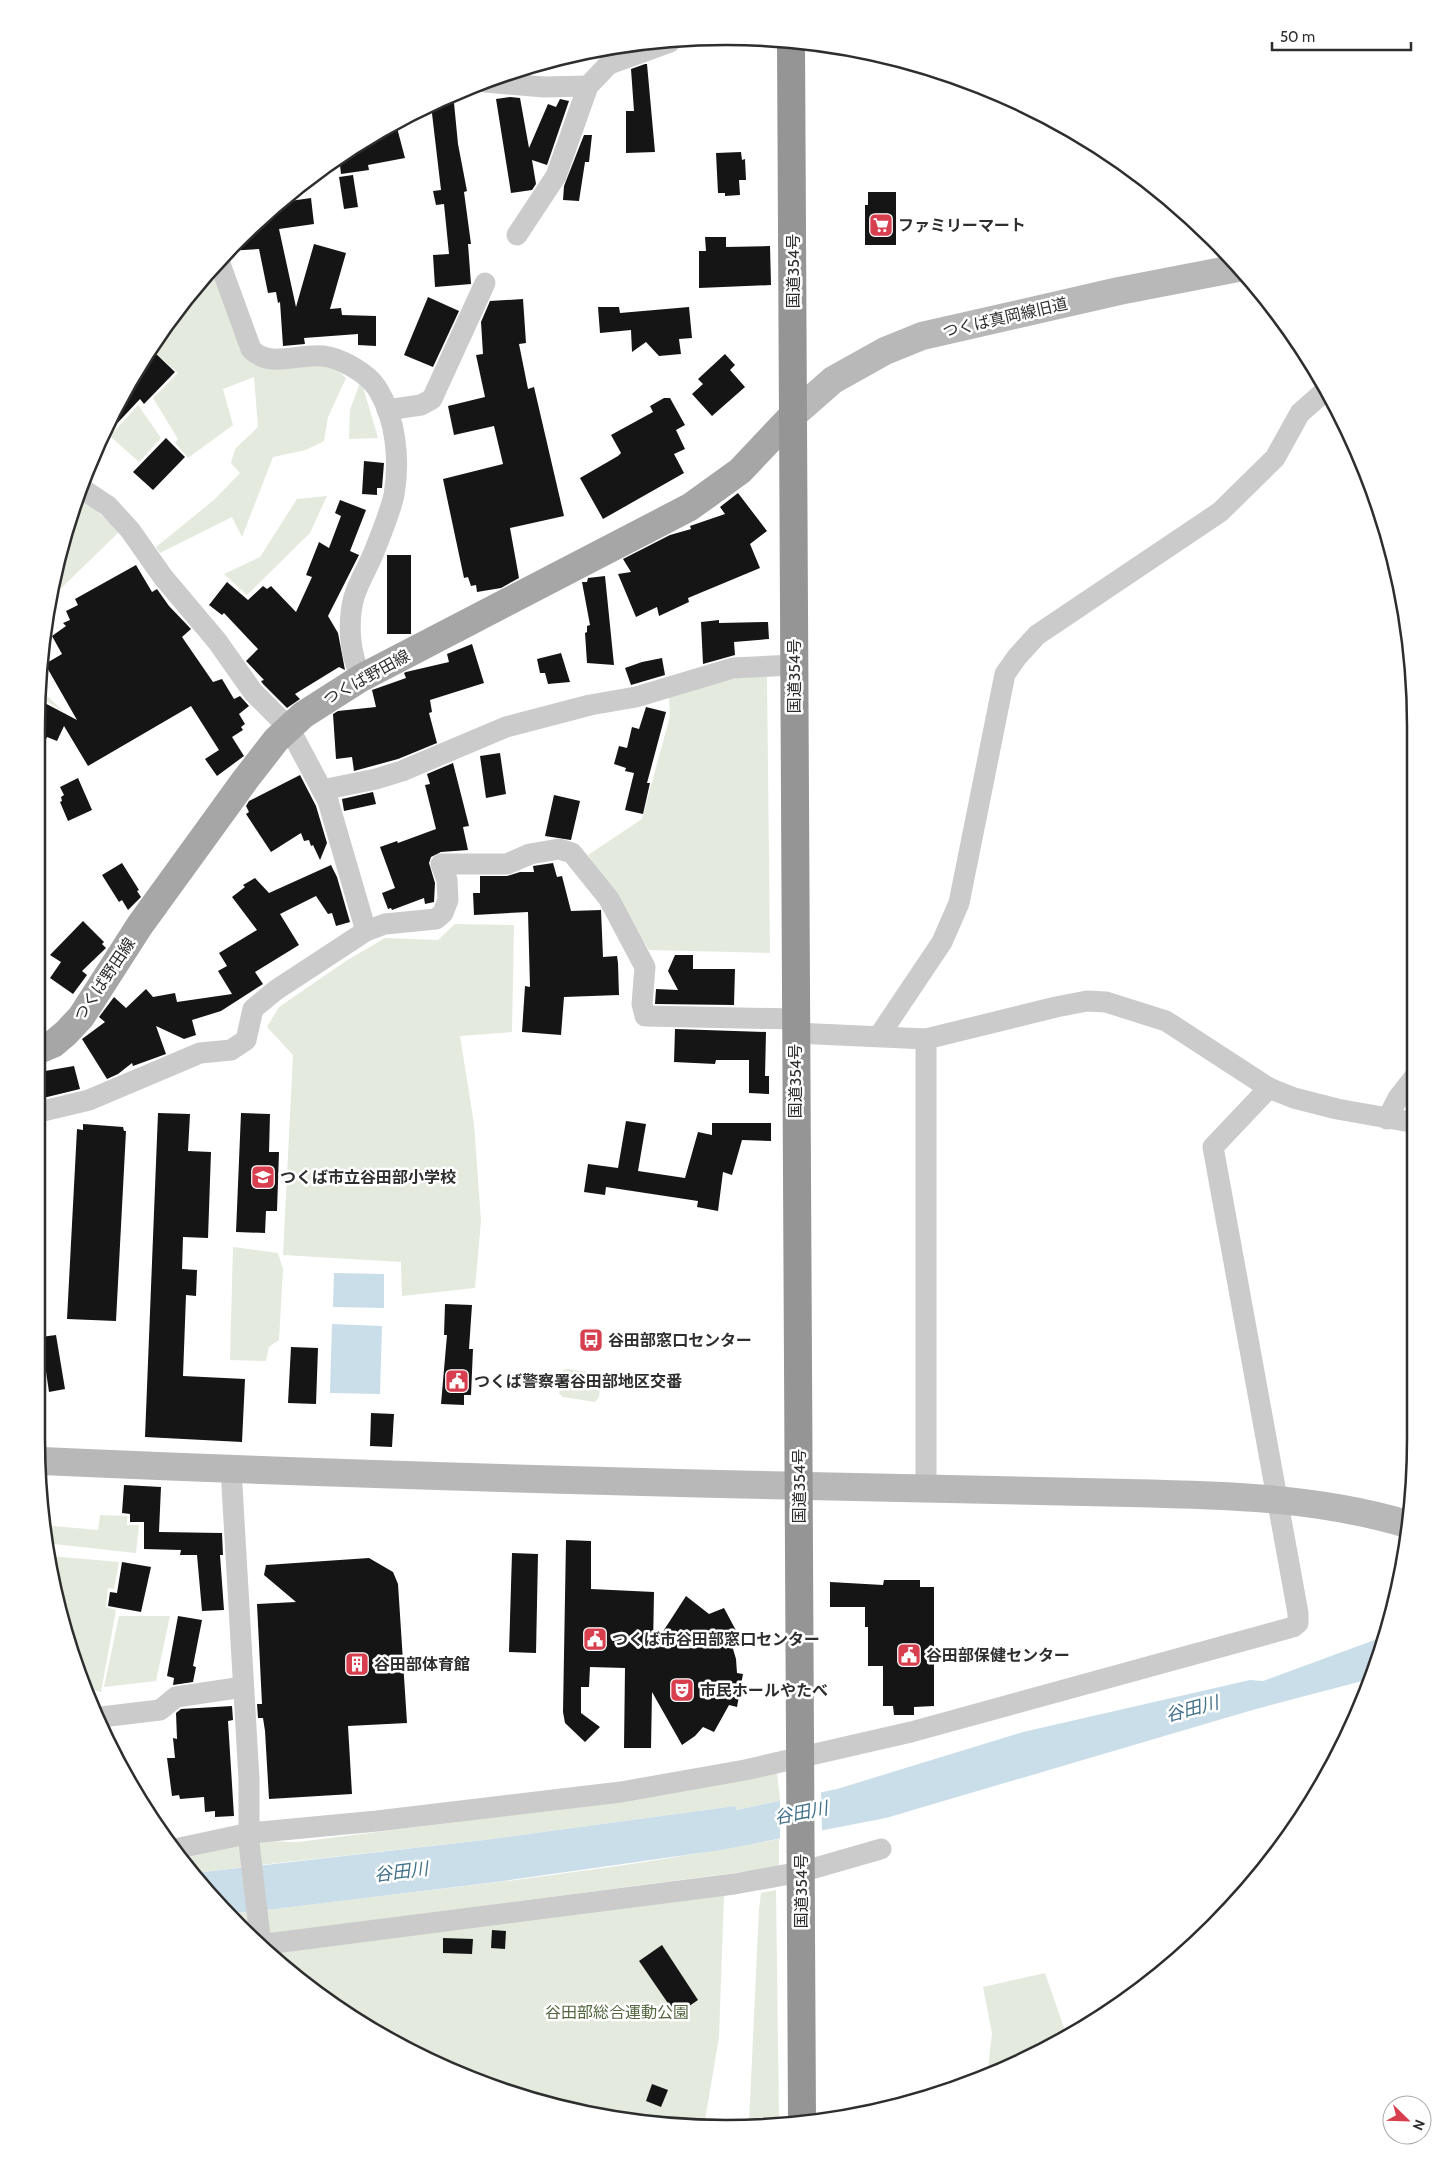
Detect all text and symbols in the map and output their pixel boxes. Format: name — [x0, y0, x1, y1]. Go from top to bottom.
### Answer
scale bar — [1272, 20, 1411, 52]
text: 50 m — [1280, 28, 1315, 46]
supermarket icon: ファミリーマート — [868, 212, 894, 238]
place label: ファミリーマート — [898, 216, 1026, 235]
street label: 国道354号 — [784, 234, 803, 308]
street label: つくば真岡線旧道 — [941, 294, 1070, 341]
street label: 国道354号 — [785, 639, 804, 713]
street label: つくば野田線 — [320, 646, 413, 709]
street label: つくば野田線 — [70, 934, 139, 1024]
street label: 国道354号 — [786, 1044, 805, 1118]
school or university icon: つくば市立谷田部小学校 — [250, 1164, 276, 1190]
place label: つくば市立谷田部小学校 — [280, 1168, 456, 1187]
bus stop icon: 谷田部窓口センター — [578, 1327, 604, 1353]
place label: 谷田部窓口センター — [608, 1331, 752, 1350]
public building icon: つくば警察署谷田部地区交番 — [444, 1368, 470, 1394]
place label: つくば警察署谷田部地区交番 — [474, 1372, 682, 1391]
street label: 国道354号 — [790, 1449, 809, 1523]
public building icon: つくば市谷田部窓口センター — [582, 1626, 608, 1652]
place label: つくば市谷田部窓口センター — [612, 1630, 820, 1649]
public building icon: 谷田部保健センター — [896, 1642, 922, 1668]
place label: 谷田部保健センター — [926, 1646, 1070, 1665]
building icon: 谷田部体育館 — [344, 1651, 370, 1677]
place label: 谷田部体育館 — [374, 1655, 470, 1674]
theatre icon: 市民ホールやたべ — [669, 1677, 695, 1703]
place label: 市民ホールやたべ — [700, 1681, 828, 1700]
water label: 谷田川 — [1163, 1691, 1223, 1727]
water label: 谷田川 — [772, 1797, 832, 1829]
street label: 国道354号 — [792, 1854, 811, 1928]
water label: 谷田川 — [373, 1858, 431, 1886]
park label: 谷田部総合運動公園 — [545, 2003, 689, 2022]
north arrow — [1382, 2095, 1432, 2145]
text: N — [1409, 2117, 1429, 2133]

